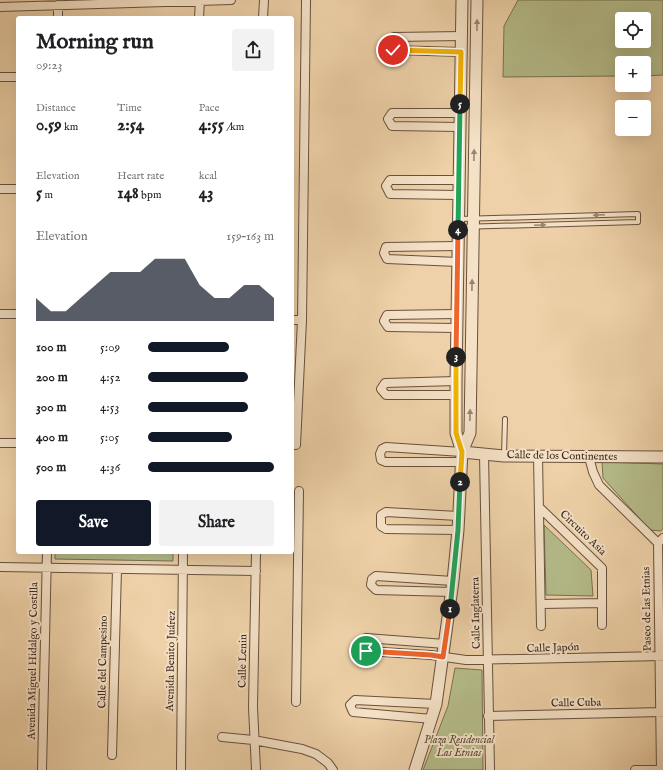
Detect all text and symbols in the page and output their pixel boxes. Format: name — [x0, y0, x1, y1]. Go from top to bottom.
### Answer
map controls — [615, 12, 651, 136]
button: locate — [615, 12, 651, 48]
one-way arrow — [474, 18, 480, 31]
text: Morning run — [36, 28, 154, 56]
button: share — [232, 29, 274, 71]
pin — [376, 33, 410, 67]
icon: check — [382, 39, 404, 61]
button: + — [615, 56, 651, 92]
text: 09:23 — [36, 57, 62, 74]
pin: 5 — [450, 94, 470, 114]
text: 5 — [458, 97, 462, 111]
button: − — [615, 100, 651, 136]
text: Distance — [36, 101, 76, 115]
text: Time — [117, 101, 142, 115]
text: Pace — [199, 101, 219, 115]
text: 0.59 — [36, 115, 62, 136]
text: 2:54 — [117, 115, 144, 136]
text: 4:55 — [199, 115, 224, 136]
text: km — [62, 120, 78, 134]
text: /km — [224, 120, 244, 134]
one-way arrow — [471, 148, 477, 161]
text: Elevation — [36, 169, 80, 183]
text: Heart rate — [117, 169, 164, 183]
text: kcal — [199, 169, 217, 183]
text: 5 — [36, 183, 42, 204]
text: 148 — [117, 183, 139, 204]
text: 43 — [199, 183, 213, 204]
text: m — [42, 188, 53, 202]
text: bpm — [139, 188, 161, 202]
one-way arrow — [593, 211, 605, 218]
pin: 4 — [448, 220, 468, 240]
one-way arrow — [534, 222, 547, 228]
text: 4 — [455, 223, 461, 237]
text: Elevation — [36, 228, 88, 245]
text: 159–163 m — [226, 228, 274, 245]
one-way arrow — [469, 278, 475, 291]
text: 100 m — [36, 339, 66, 356]
text: 5:09 — [100, 339, 120, 356]
pin: 3 — [446, 347, 466, 367]
text: 3 — [454, 350, 458, 364]
text: 200 m — [36, 369, 68, 386]
text: 4:52 — [100, 369, 121, 386]
text: 300 m — [36, 399, 67, 416]
text: 4:53 — [100, 399, 119, 416]
one-way arrow — [467, 408, 473, 421]
text: 400 m — [36, 429, 68, 446]
text: 5:05 — [100, 429, 119, 446]
street label: Calle de los Continentes — [507, 448, 617, 464]
text: 500 m — [36, 459, 66, 476]
text: 4:36 — [100, 459, 120, 476]
pin: 2 — [450, 472, 470, 492]
text: 2 — [457, 475, 463, 489]
button: Save — [36, 500, 151, 546]
button: Share — [159, 500, 274, 546]
street label: Circuito Asia — [557, 507, 609, 559]
street label: Paseo de las Etnias — [639, 567, 655, 651]
street label: Calle Inglaterra — [468, 577, 484, 649]
street label: Avenida Miguel Hidalgo y Costilla — [25, 582, 41, 741]
pin: 1 — [440, 599, 460, 619]
text: 1 — [448, 602, 452, 616]
street label: Avenida Benito Juárez — [163, 610, 179, 713]
street label: Calle del Campesino — [95, 615, 111, 709]
street label: Calle Lenin — [236, 634, 250, 688]
pin — [349, 634, 383, 668]
icon: arrive — [355, 640, 377, 662]
street label: Calle Japón — [526, 640, 580, 656]
street label: Calle Cuba — [551, 696, 601, 710]
park label: Plaza Residencial Las Etnias — [424, 733, 496, 760]

